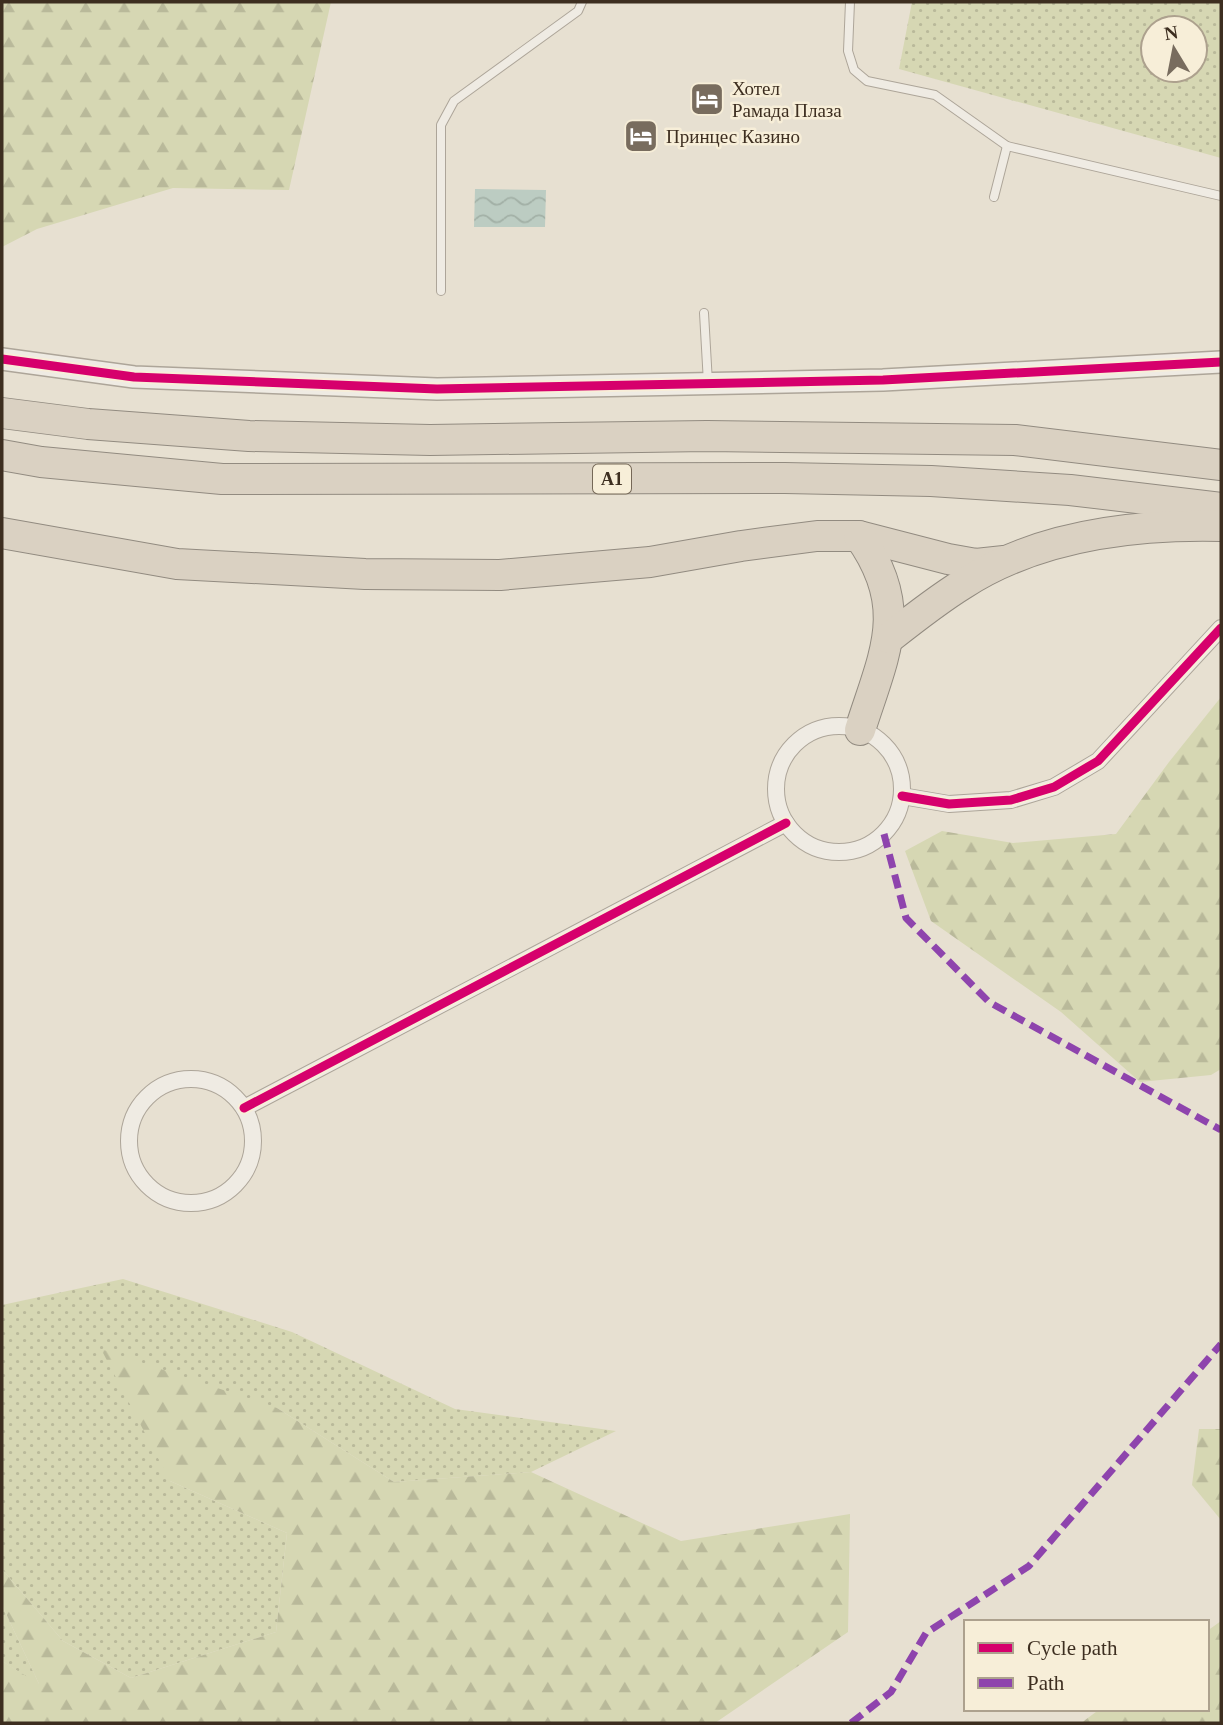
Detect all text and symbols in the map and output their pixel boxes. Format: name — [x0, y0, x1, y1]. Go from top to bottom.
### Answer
north arrow — [1139, 14, 1209, 84]
text: N — [1163, 21, 1180, 44]
place label: Хотел Рамада Плаза — [732, 78, 842, 121]
hotel icon: Хотел Рамада Плаза — [688, 80, 726, 118]
hotel icon: Принцес Казино — [622, 117, 660, 155]
place label: Принцес Казино — [666, 126, 800, 147]
road number: A1 — [593, 464, 631, 494]
legend — [964, 1620, 1209, 1711]
text: Cycle path — [1027, 1636, 1118, 1660]
text: Path — [1027, 1671, 1065, 1695]

